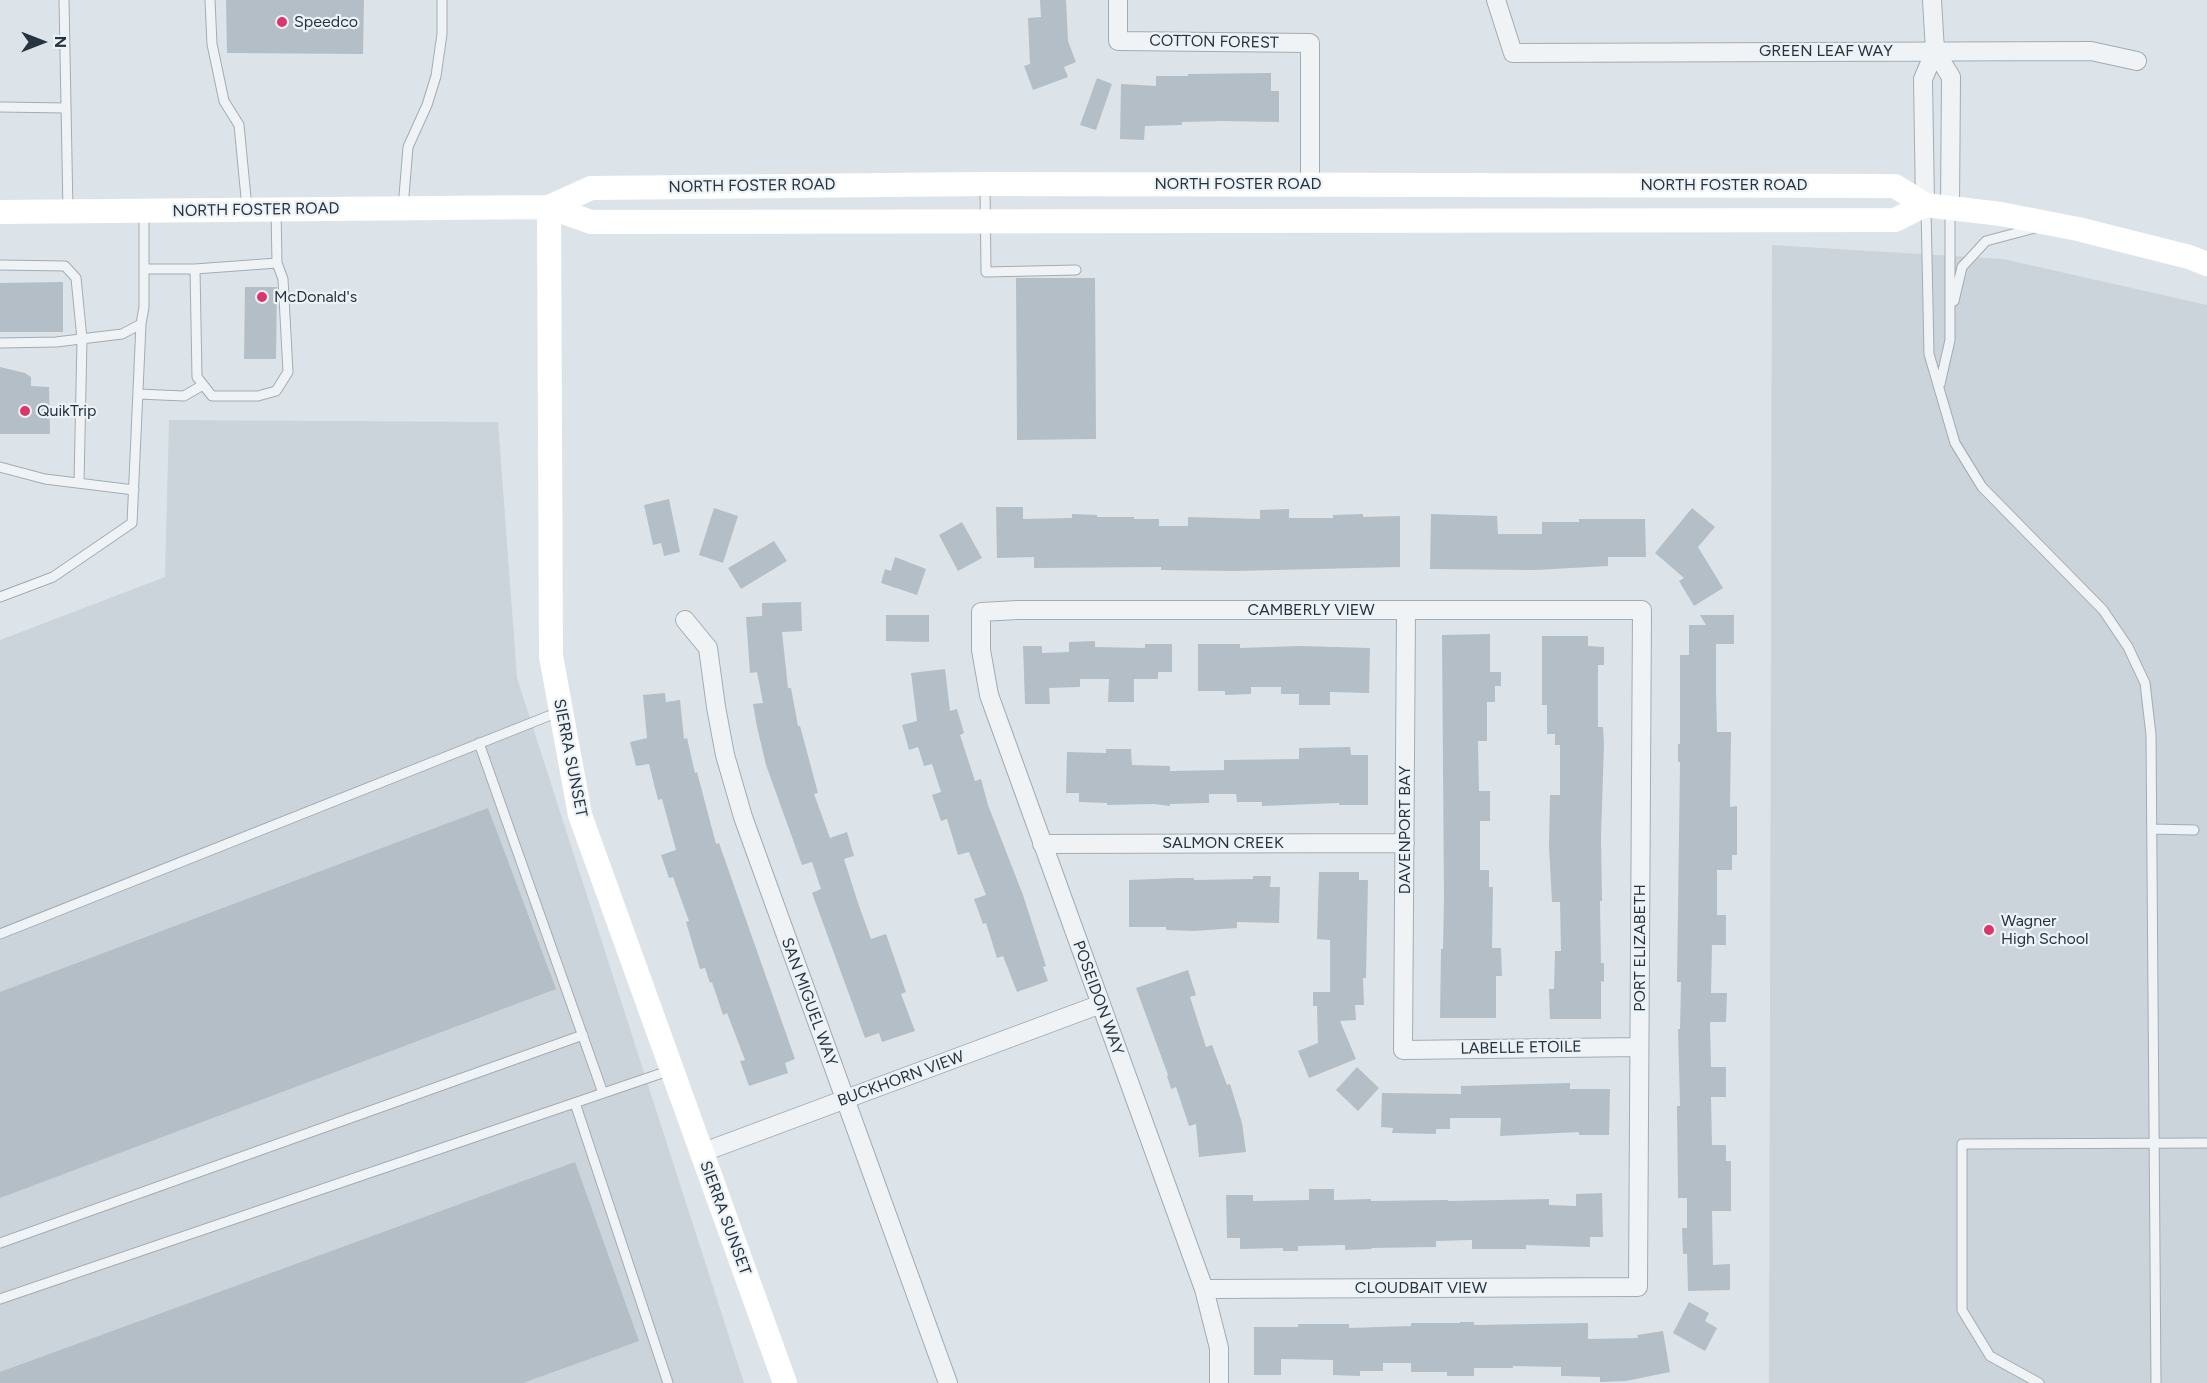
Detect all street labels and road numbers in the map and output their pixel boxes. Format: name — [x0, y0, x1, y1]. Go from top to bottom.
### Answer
street label: COTTON FOREST — [1149, 31, 1279, 53]
street label: GREEN LEAF WAY — [1759, 41, 1893, 61]
street label: NORTH FOSTER ROAD — [1154, 174, 1322, 194]
street label: NORTH FOSTER ROAD — [668, 175, 836, 197]
street label: NORTH FOSTER ROAD — [1640, 175, 1808, 195]
street label: NORTH FOSTER ROAD — [172, 199, 340, 221]
street label: CAMBERLY VIEW — [1247, 600, 1375, 620]
street label: SIERRA SUNSET — [549, 697, 591, 819]
street label: DAVENPORT BAY — [1395, 766, 1415, 894]
street label: SALMON CREEK — [1162, 833, 1284, 853]
street label: PORT ELIZABETH — [1630, 884, 1650, 1012]
street label: SAN MIGUEL WAY — [777, 935, 841, 1069]
street label: POSEIDON WAY — [1068, 938, 1128, 1058]
street label: LABELLE ETOILE — [1460, 1037, 1582, 1059]
street label: BUCKHORN VIEW — [835, 1047, 967, 1111]
street label: SIERRA SUNSET — [695, 1158, 755, 1278]
street label: CLOUDBAIT VIEW — [1355, 1278, 1487, 1298]

